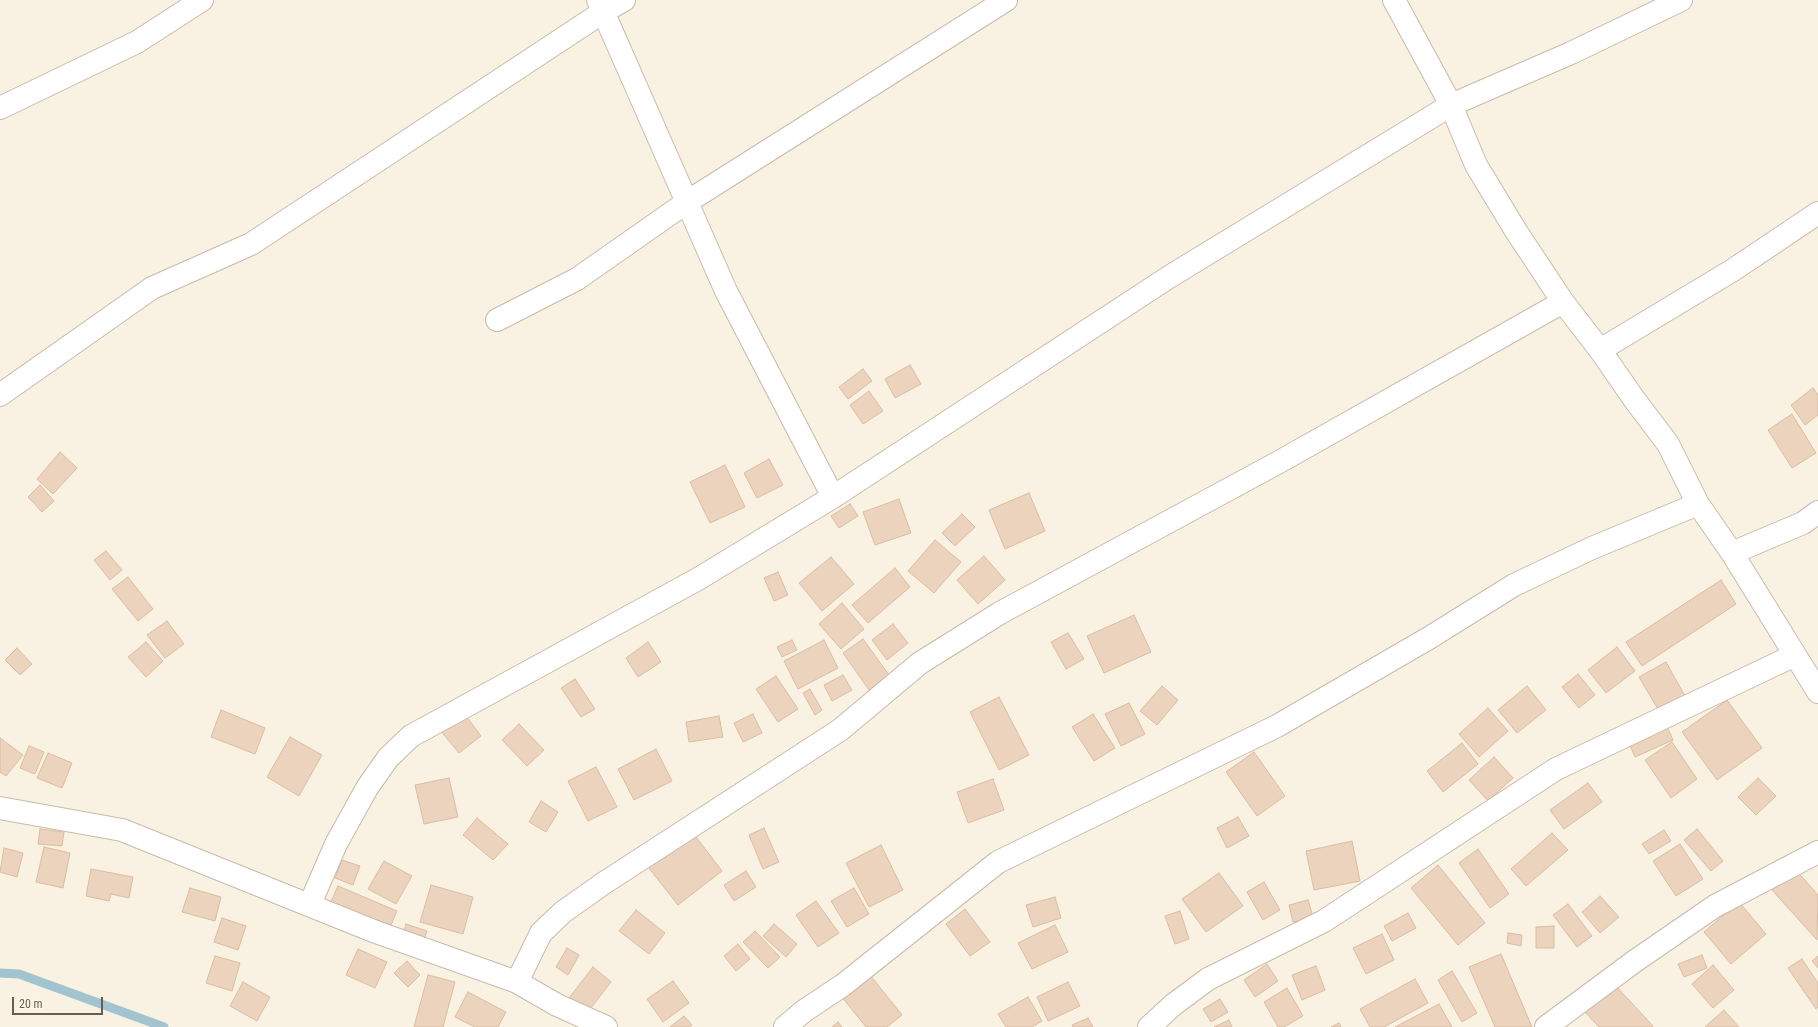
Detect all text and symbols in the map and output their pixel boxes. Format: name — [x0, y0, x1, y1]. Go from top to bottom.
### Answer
scale bar — [14, 989, 105, 1015]
text: 20 m — [19, 997, 43, 1011]

